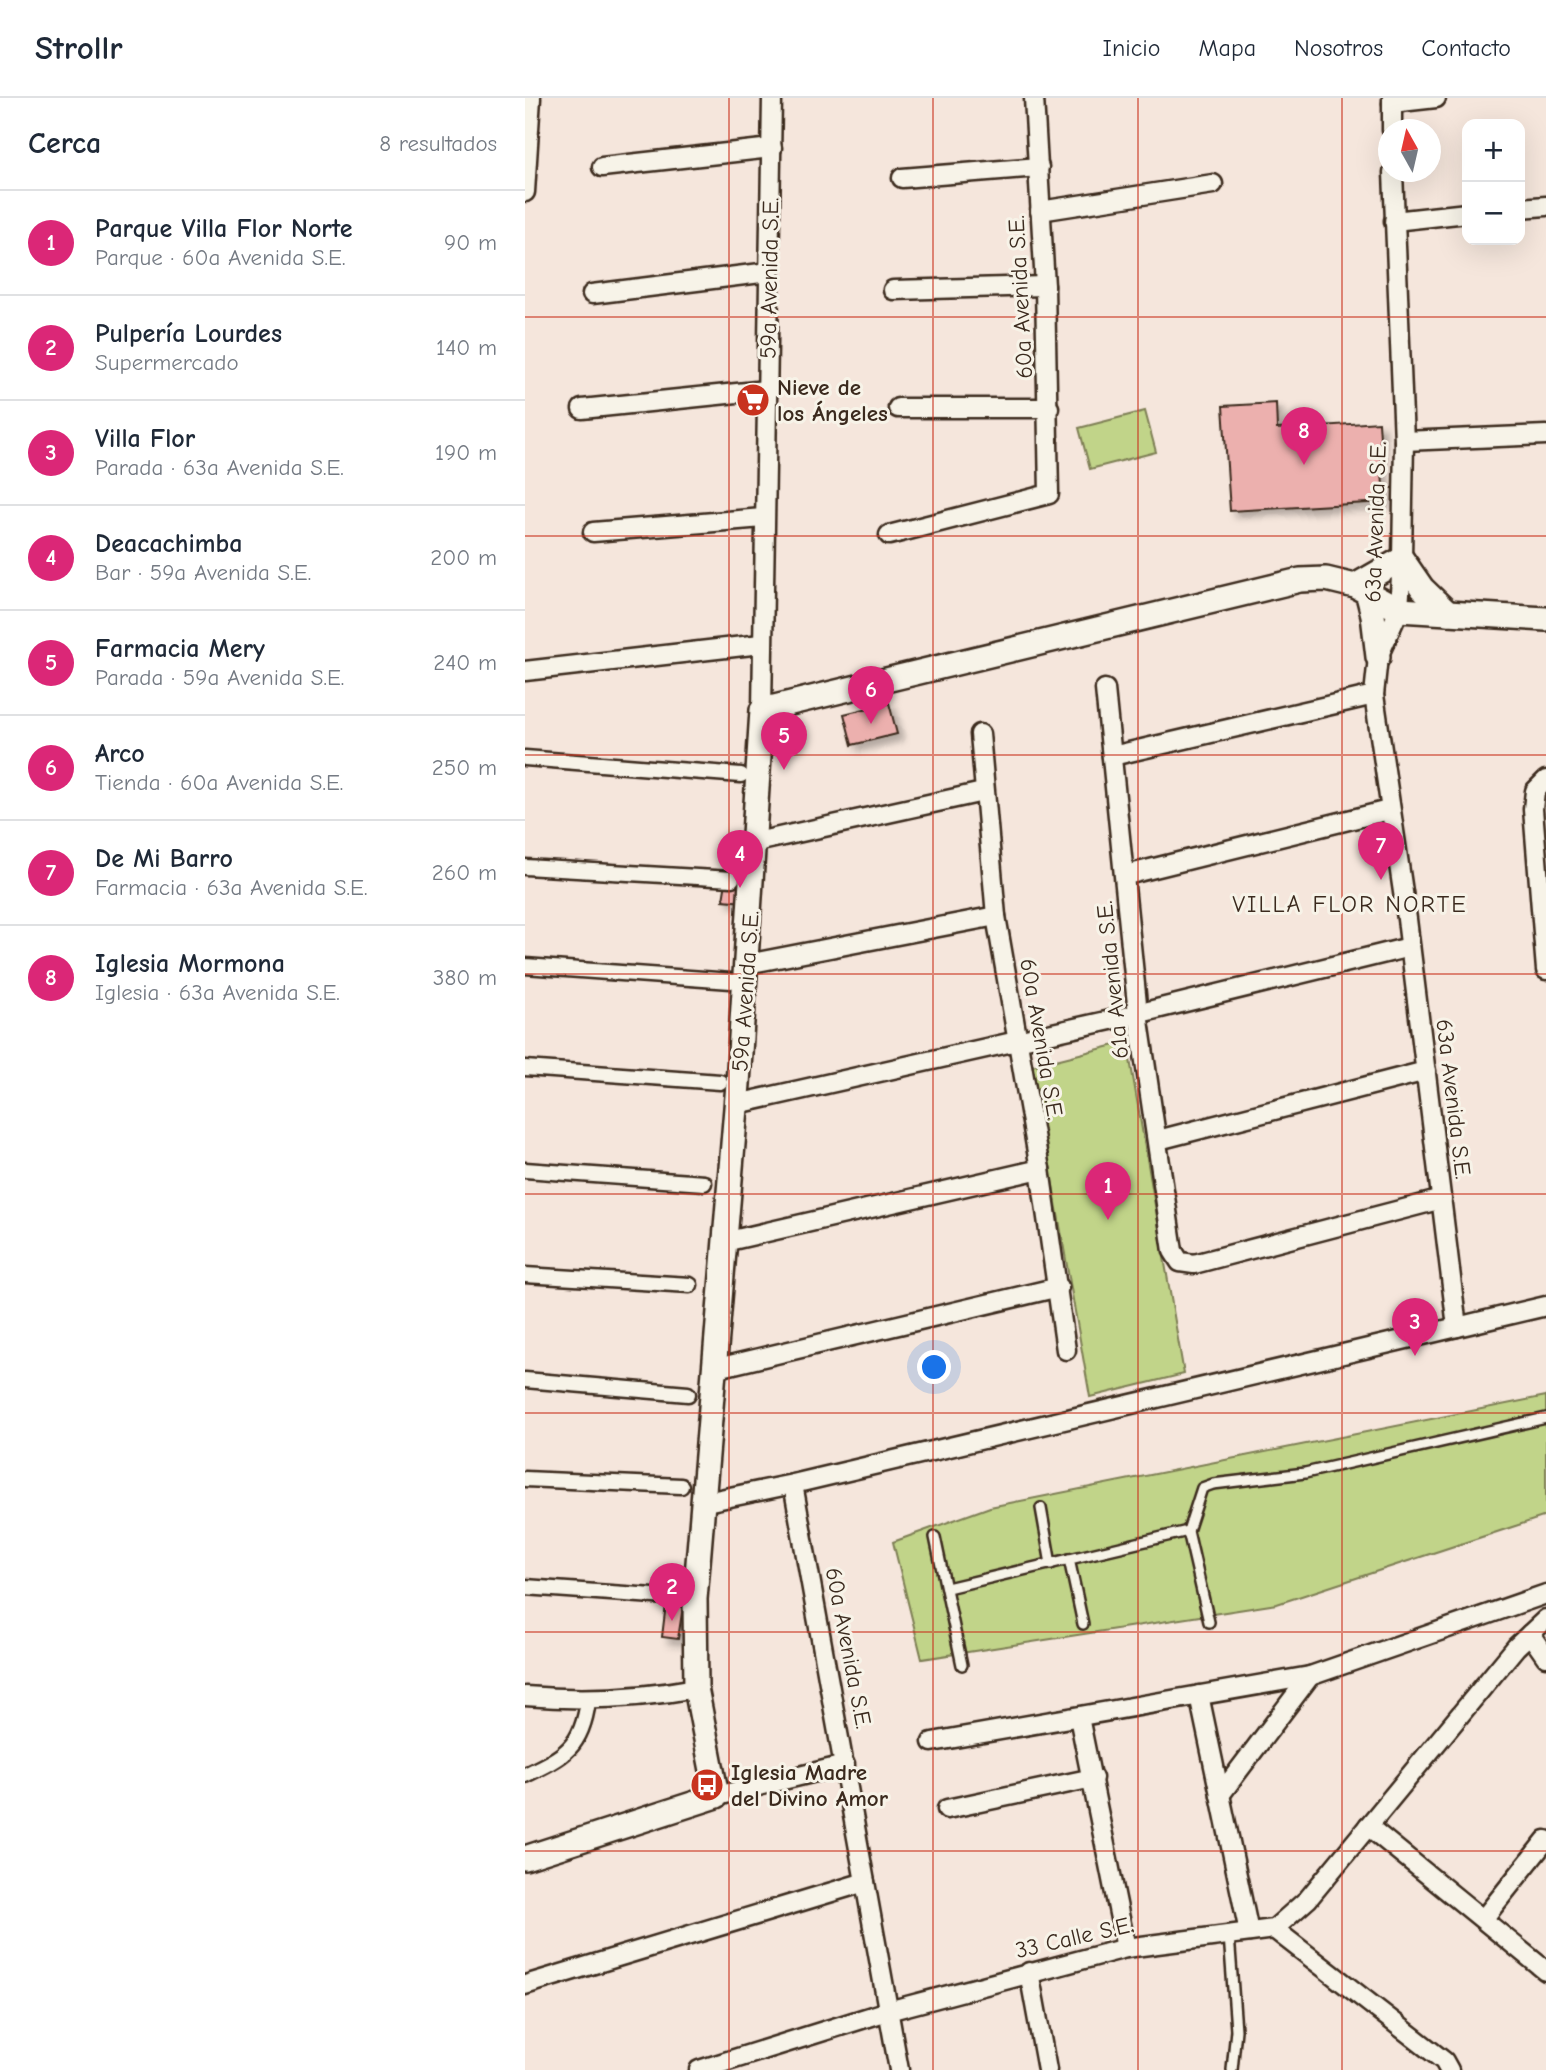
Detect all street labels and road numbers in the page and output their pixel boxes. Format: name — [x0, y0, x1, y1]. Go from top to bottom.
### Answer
street label: 59a Avenida S.E. — [755, 197, 784, 359]
street label: 60a Avenida S.E. — [1003, 215, 1038, 379]
street label: 63a Avenida S.E. — [1359, 441, 1392, 603]
street label: 61a Avenida S.E. — [1091, 900, 1134, 1060]
street label: 59a Avenida S.E. — [726, 910, 765, 1073]
street label: 60a Avenida S.E. — [1014, 956, 1069, 1122]
street label: 63a Avenida S.E. — [1430, 1018, 1477, 1181]
street label: 60a Avenida S.E. — [820, 1565, 877, 1731]
street label: 33 Calle S.E. — [1013, 1911, 1136, 1964]

